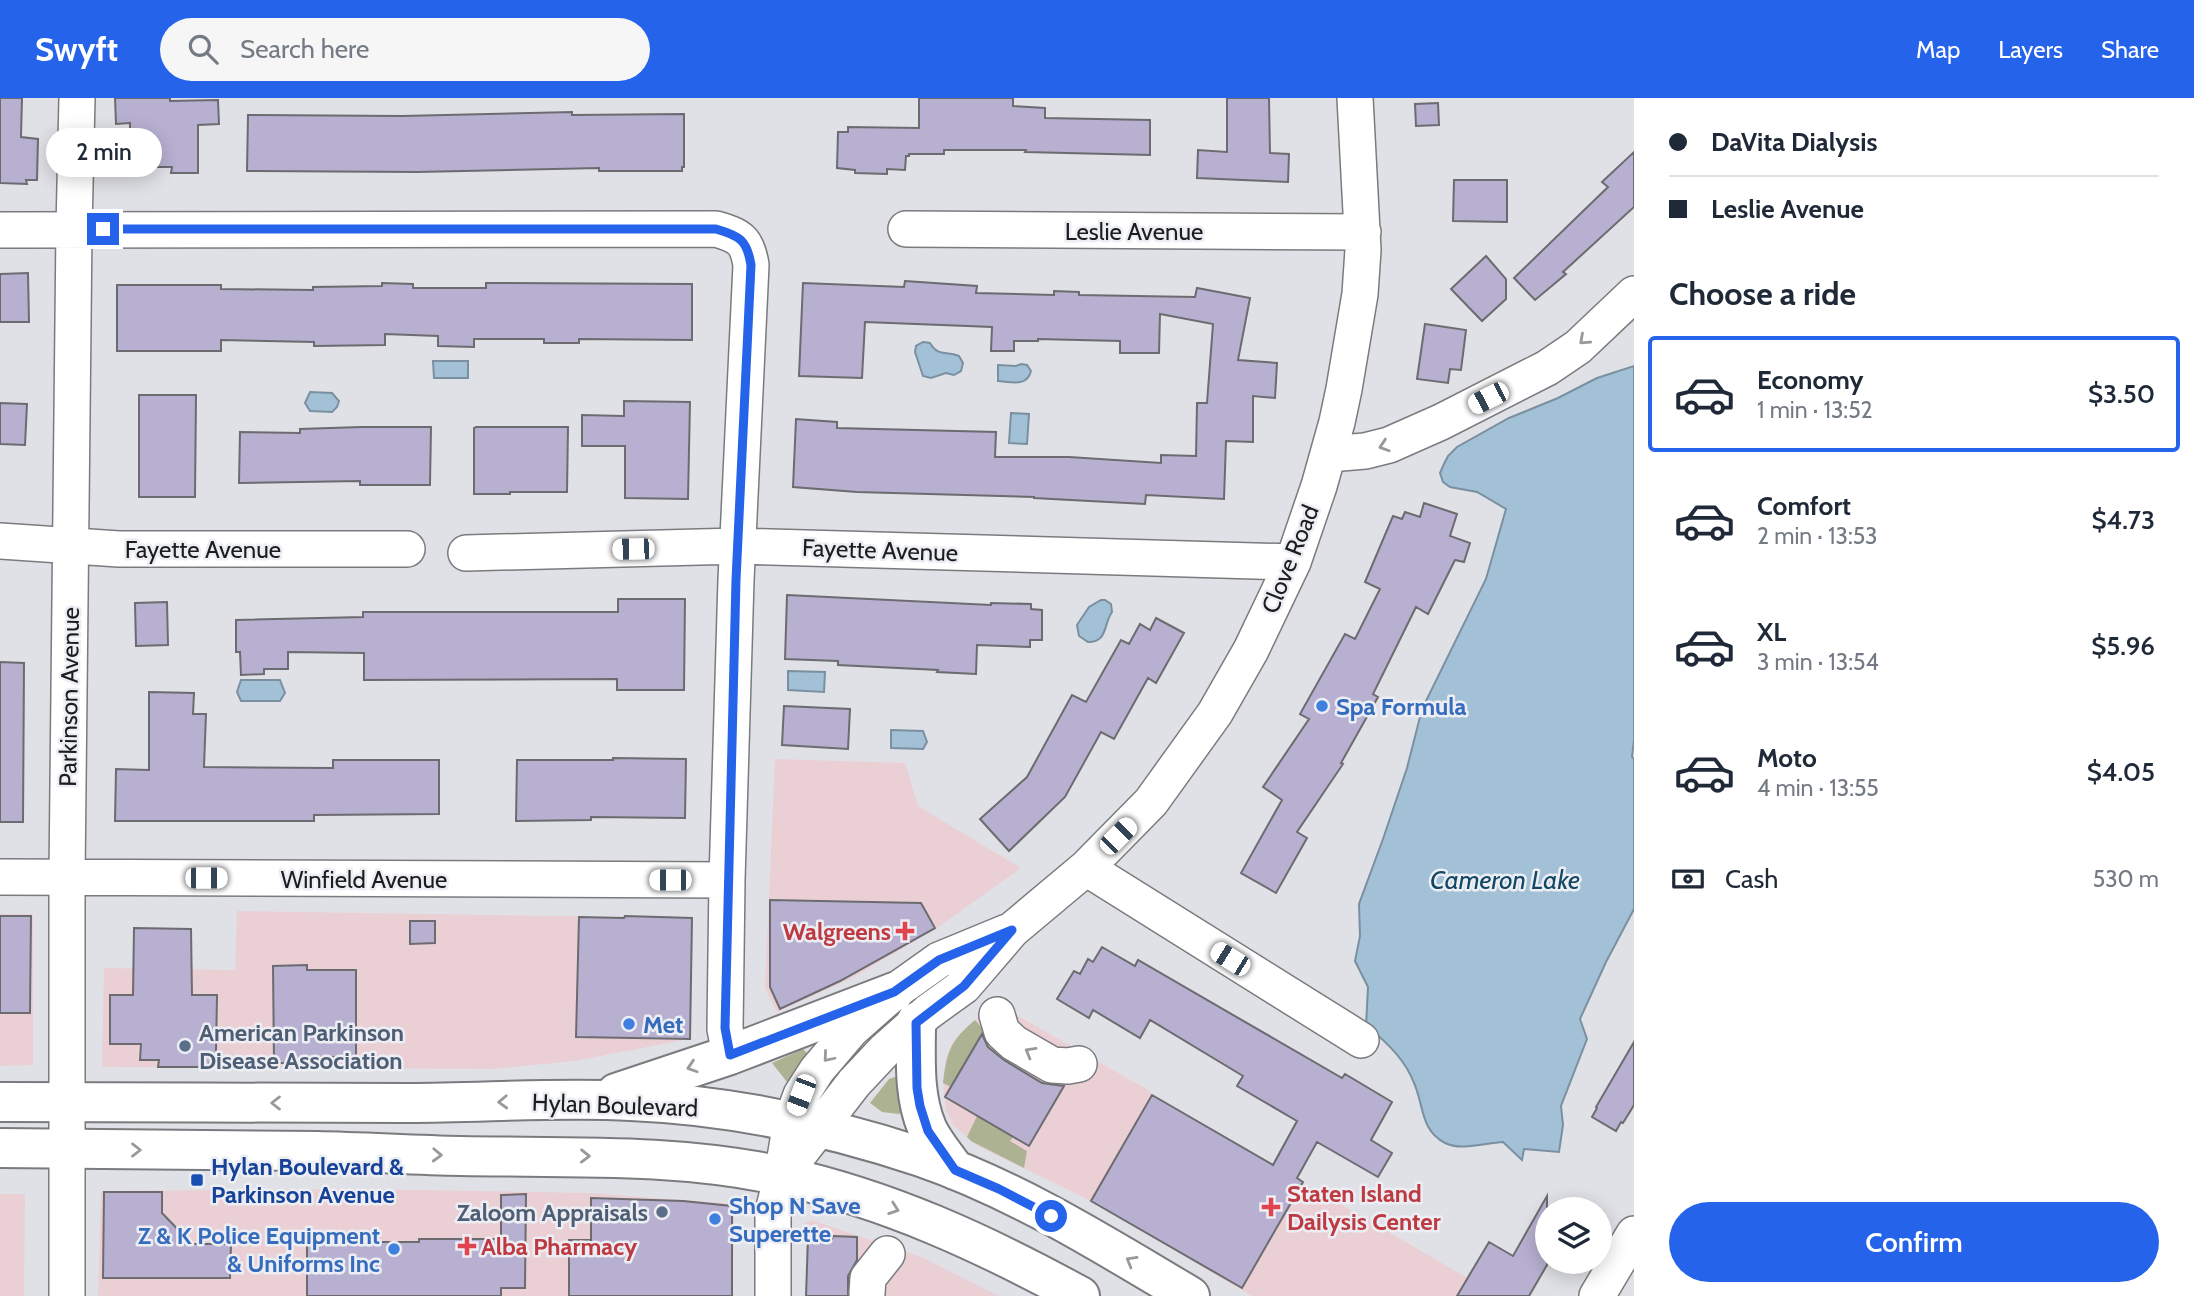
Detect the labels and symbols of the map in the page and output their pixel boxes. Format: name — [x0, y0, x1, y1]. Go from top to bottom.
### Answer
callout: 2 min — [45, 128, 161, 176]
route end — [87, 213, 119, 245]
street label: Leslie Avenue — [1065, 217, 1203, 246]
one-way arrow — [1579, 332, 1592, 345]
car — [1465, 379, 1512, 417]
one-way arrow — [1378, 437, 1390, 452]
street label: Clove Road — [1255, 500, 1325, 618]
street label: Fayette Avenue — [801, 533, 959, 567]
street label: Fayette Avenue — [125, 535, 281, 564]
car — [612, 538, 655, 560]
street label: Parkinson Avenue — [53, 607, 85, 787]
place label: Spa Formula — [1336, 692, 1467, 721]
marker: Spa Formula — [1314, 698, 1330, 714]
car — [1096, 814, 1141, 858]
water label: Cameron Lake — [1430, 864, 1580, 896]
street label: Winfield Avenue — [281, 865, 447, 894]
car — [186, 868, 228, 889]
car — [650, 870, 692, 891]
place label: Walgreens — [783, 917, 891, 946]
marker: Walgreens — [897, 923, 913, 939]
car — [1207, 939, 1254, 979]
place label: Met — [643, 1010, 683, 1039]
marker: Met — [621, 1016, 637, 1032]
place label: American Parkinson Disease Association — [199, 1018, 404, 1075]
marker: American Parkinson Disease Association — [177, 1038, 193, 1054]
one-way arrow — [1025, 1048, 1038, 1061]
one-way arrow — [824, 1049, 836, 1062]
one-way arrow — [687, 1059, 699, 1074]
car — [784, 1072, 819, 1118]
street label: Hylan Boulevard — [531, 1088, 699, 1122]
one-way arrow — [498, 1094, 508, 1110]
one-way arrow — [270, 1095, 281, 1111]
one-way arrow — [131, 1142, 142, 1158]
one-way arrow — [431, 1148, 442, 1163]
one-way arrow — [579, 1149, 590, 1164]
place label: Hylan Boulevard & Parkinson Avenue — [211, 1152, 404, 1209]
marker: Hylan Boulevard & Parkinson Avenue — [189, 1172, 205, 1188]
place label: Staten Island Dailysis Center — [1287, 1179, 1441, 1236]
place label: Shop N Save Superette — [729, 1191, 861, 1248]
marker: Staten Island Dailysis Center — [1261, 1197, 1281, 1217]
place label: Zaloom Appraisals — [457, 1198, 648, 1227]
route start — [1035, 1200, 1067, 1232]
one-way arrow — [888, 1201, 900, 1215]
marker: Zaloom Appraisals — [654, 1204, 670, 1220]
marker: Shop N Save Superette — [707, 1211, 723, 1227]
place label: Z & K Police Equipment & Uniforms Inc — [138, 1221, 380, 1278]
place label: Alba Pharmacy — [481, 1232, 637, 1261]
marker: Alba Pharmacy — [459, 1238, 475, 1254]
marker: Z & K Police Equipment & Uniforms Inc — [386, 1241, 402, 1257]
one-way arrow — [1126, 1256, 1139, 1269]

